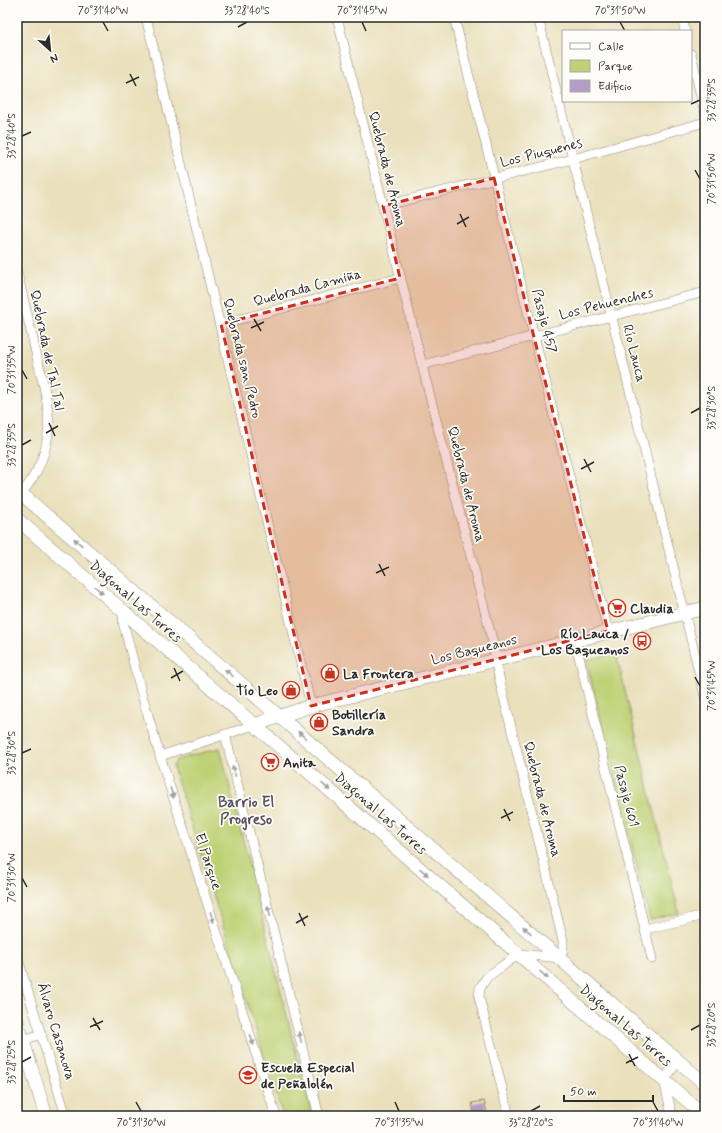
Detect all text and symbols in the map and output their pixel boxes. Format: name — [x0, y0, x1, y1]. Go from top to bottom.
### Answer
text: 70°31'40"W — [78, 4, 128, 18]
text: 33°28'40"S — [224, 4, 270, 18]
text: 70°31'45"W — [337, 4, 387, 18]
text: 70°31'50"W — [595, 4, 645, 18]
north arrow — [30, 30, 70, 70]
legend — [562, 30, 692, 102]
text: Calle — [598, 39, 624, 55]
text: N — [48, 50, 61, 66]
text: Parque — [598, 59, 633, 75]
text: 33°28'35"S — [705, 78, 719, 122]
text: Edificio — [598, 79, 632, 95]
street label: Quebrada de Aroma — [364, 110, 410, 229]
text: 33°28'40"S — [5, 113, 19, 159]
street label: Los Piuquenes — [498, 134, 585, 172]
text: 70°31'50"W — [705, 154, 719, 204]
street label: Quebrada Camiña — [252, 265, 363, 311]
street label: Los Pehuenches — [557, 284, 655, 324]
street label: Pasaje 457 — [527, 287, 561, 356]
street label: Quebrada de Tal Tal — [25, 288, 69, 412]
street label: Quebrada san Pedro — [218, 296, 266, 420]
street label: Río Lauca — [618, 323, 650, 384]
text: 70°31'35"W — [5, 346, 19, 394]
text: 33°28'30"S — [705, 386, 719, 430]
text: 33°28'35"S — [5, 423, 19, 467]
street label: Quebrada de Aroma — [443, 425, 489, 544]
one-way arrow — [72, 537, 83, 546]
street label: Diagonal Las Torres — [84, 557, 185, 648]
one-way arrow — [94, 586, 105, 595]
supermarket icon: Claudia — [607, 598, 627, 618]
place label: Claudia — [630, 600, 674, 618]
place label: Río Lauca / Los Baqueanos — [541, 625, 630, 659]
street label: Los Baqueanos — [429, 631, 519, 669]
bus stop icon: Río Lauca / Los Baqueanos — [632, 631, 652, 651]
text: 70°31'45"W — [705, 661, 719, 711]
shop icon: La Frontera — [320, 663, 340, 683]
place label: La Frontera — [343, 665, 414, 683]
one-way arrow — [224, 668, 234, 677]
shop icon: Tío Leo — [281, 680, 301, 700]
place label: Tío Leo — [236, 682, 279, 700]
place label: Botillería Sandra — [332, 706, 386, 740]
shop icon: Botillería Sandra — [309, 712, 329, 732]
text: 33°28'30"S — [5, 731, 19, 775]
one-way arrow — [296, 731, 307, 740]
street label: Quebrada de Aroma — [519, 740, 565, 859]
supermarket icon: Anita — [260, 752, 280, 772]
place label: Anita — [283, 754, 316, 772]
street label: Pasaje 601 — [610, 763, 642, 829]
one-way arrow — [231, 765, 237, 777]
street label: Diagonal Las Torres — [329, 769, 430, 860]
one-way arrow — [321, 782, 330, 791]
one-way arrow — [169, 787, 175, 799]
district label: Barrio El Progreso — [218, 793, 274, 831]
street label: El Parque — [190, 831, 226, 892]
text: 70°31'30"W — [5, 853, 19, 903]
one-way arrow — [419, 867, 429, 876]
one-way arrow — [265, 905, 271, 917]
one-way arrow — [209, 911, 215, 923]
one-way arrow — [522, 925, 533, 934]
one-way arrow — [539, 970, 549, 979]
street label: Álvaro Casanova — [33, 980, 79, 1082]
street label: Diagonal Las Torres — [574, 981, 675, 1072]
text: 33°28'20"S — [705, 1002, 719, 1047]
one-way arrow — [297, 1031, 303, 1043]
one-way arrow — [249, 1035, 255, 1047]
text: 33°28'25"S — [5, 1040, 19, 1084]
place label: Escuela Especial de Peñalolén — [261, 1059, 355, 1093]
school or university icon: Escuela Especial de Peñalolén — [238, 1065, 258, 1085]
scale bar — [564, 1077, 653, 1103]
text: 50 m — [570, 1084, 597, 1100]
text: 70°31'30"W — [116, 1116, 166, 1130]
text: 70°31'35"W — [375, 1116, 423, 1130]
text: 33°28'20"S — [509, 1116, 554, 1130]
text: 70°31'40"W — [633, 1116, 683, 1130]

